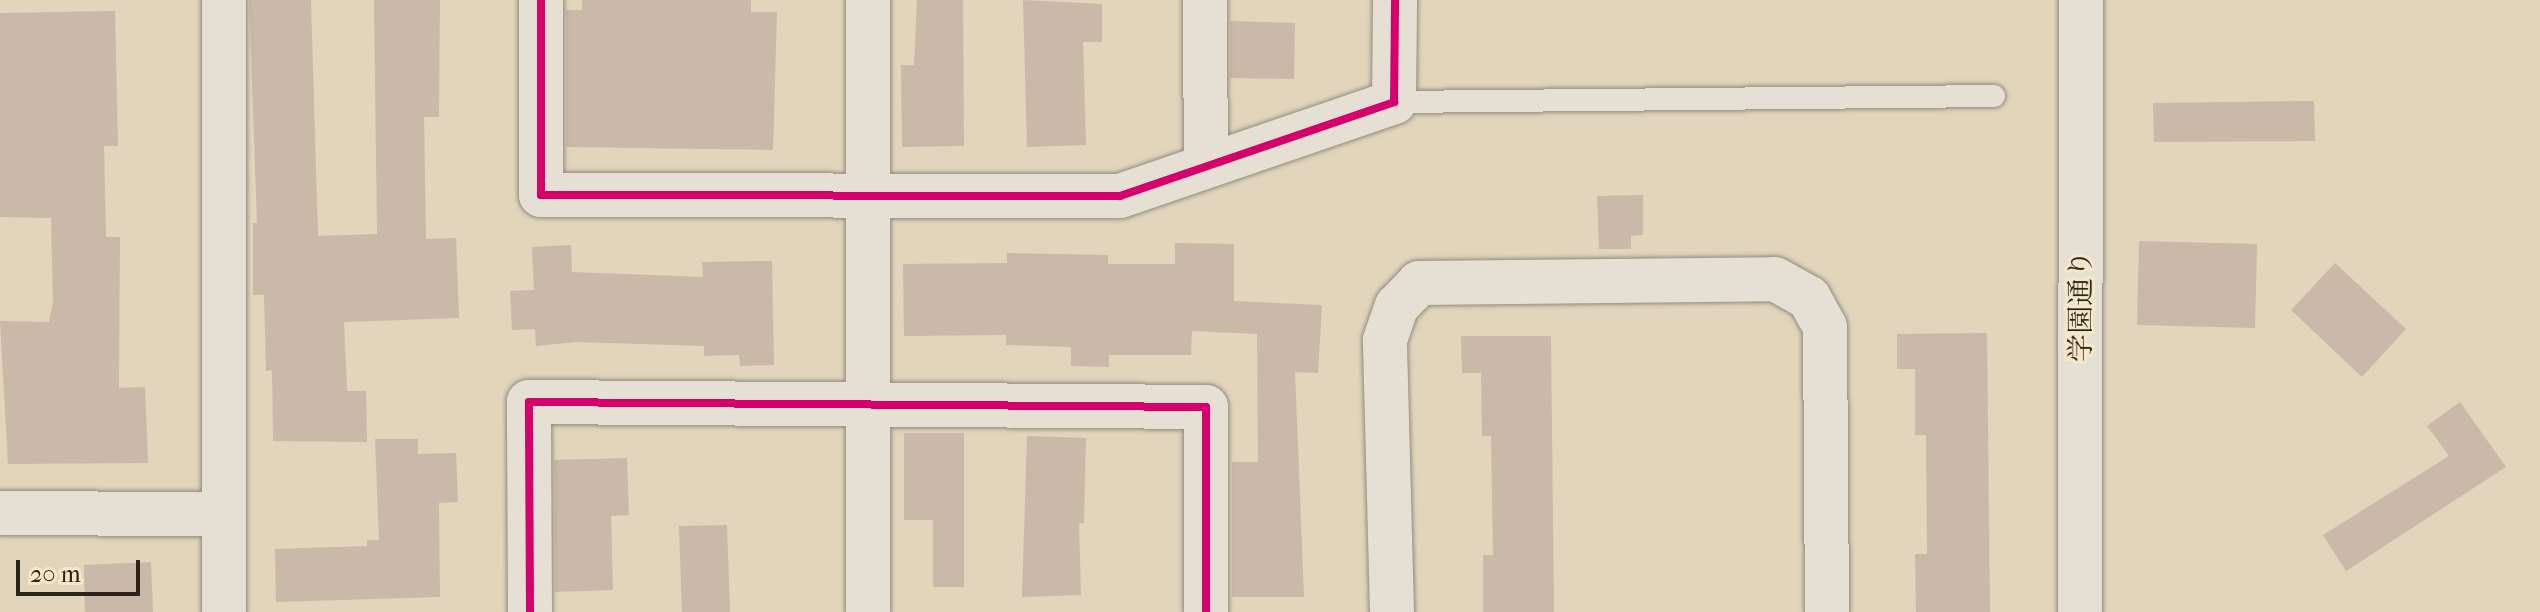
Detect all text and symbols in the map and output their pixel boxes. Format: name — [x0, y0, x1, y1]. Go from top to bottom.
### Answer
street label: 学園通り — [2064, 250, 2098, 362]
scale bar — [20, 544, 144, 594]
text: 20 m — [30, 560, 81, 588]

